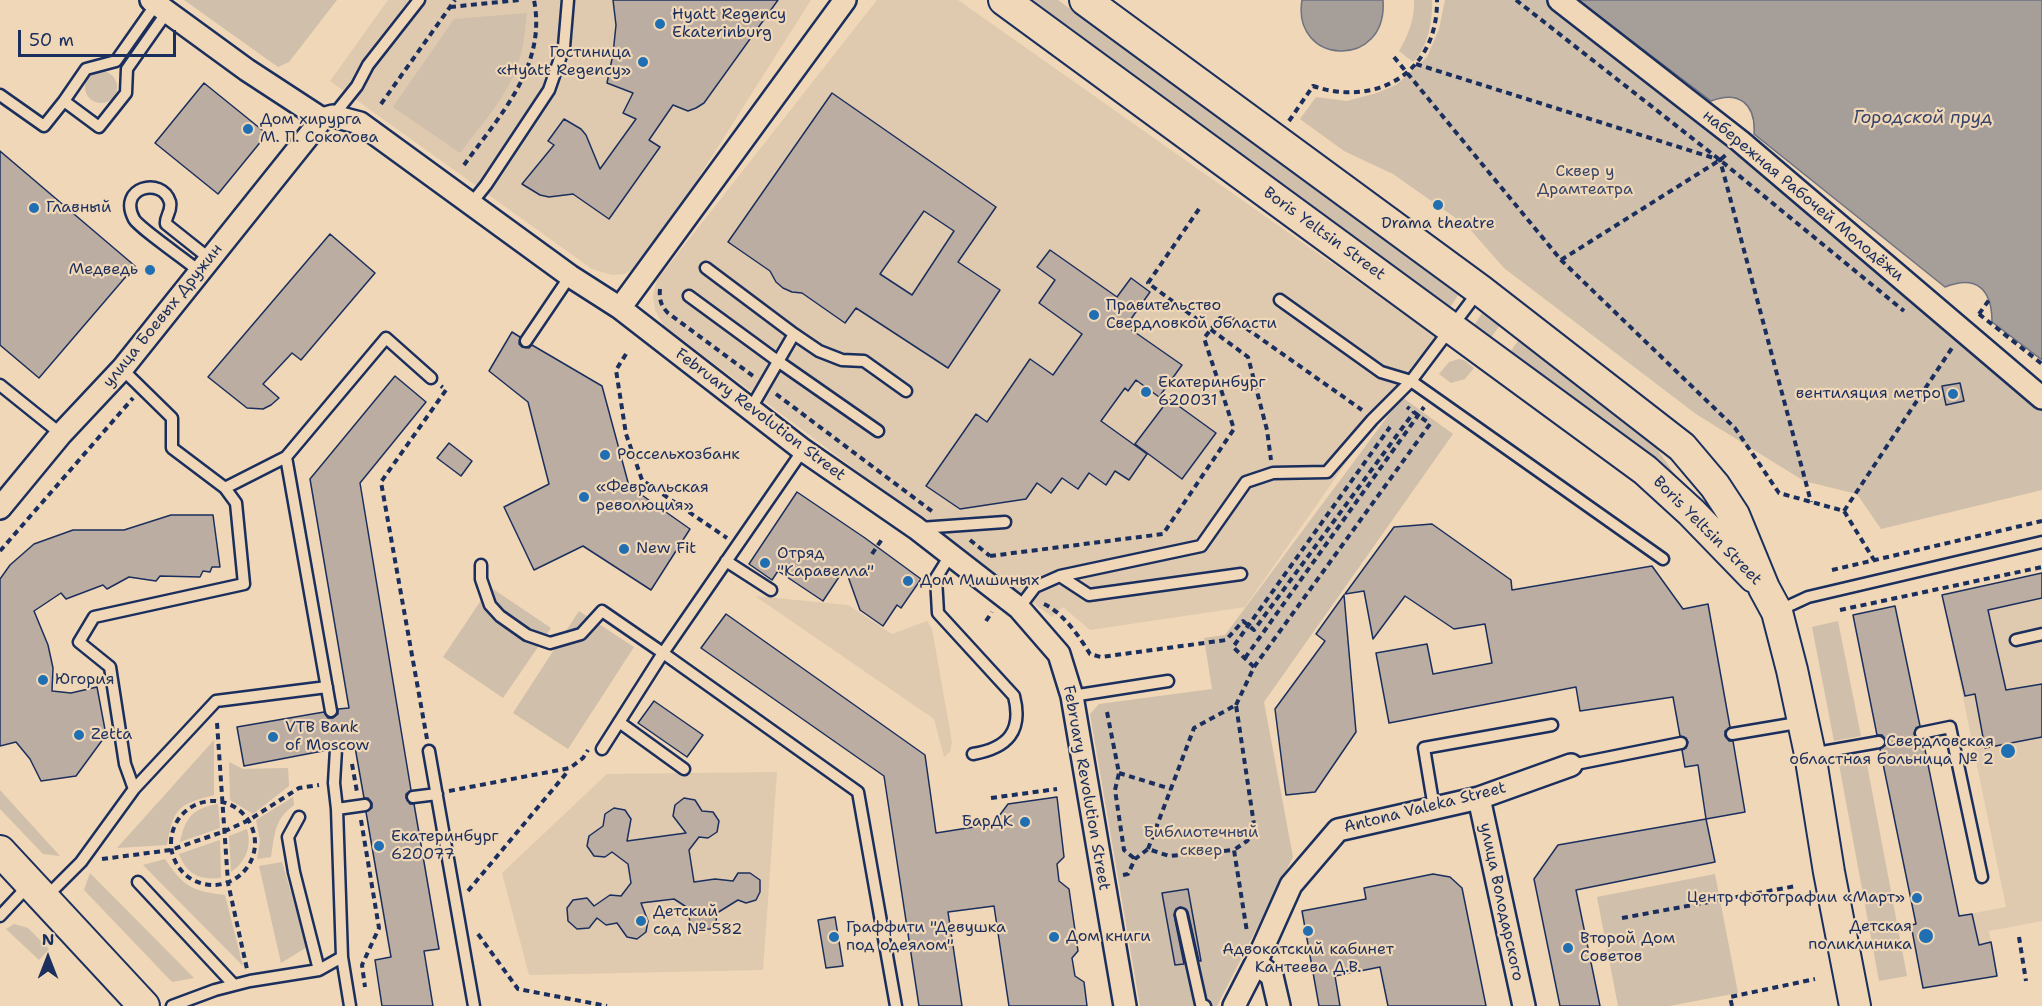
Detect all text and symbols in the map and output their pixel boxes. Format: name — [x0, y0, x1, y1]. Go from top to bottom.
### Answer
place label: Hyatt Regency Ekaterinburg — [672, 5, 786, 43]
marker: Hyatt Regency Ekaterinburg — [653, 17, 667, 31]
scale bar — [21, 18, 178, 56]
text: 50 m — [29, 28, 74, 52]
place label: Гостиница «Hyatt Regency» — [497, 43, 631, 81]
marker: Гостиница «Hyatt Regency» — [636, 55, 650, 69]
street label: набережная Рабочей Молодёжи — [1699, 106, 1907, 286]
water label: Городской пруд — [1853, 107, 1993, 129]
place label: Дом хирурга М. П. Соколова — [260, 110, 378, 148]
marker: Дом хирурга М. П. Соколова — [241, 122, 255, 136]
park label: Сквер у Драмтеатра — [1537, 162, 1633, 200]
street label: Boris Yeltsin Street — [1259, 183, 1389, 285]
place label: Главный — [46, 198, 111, 218]
marker: Drama theatre — [1431, 198, 1445, 212]
marker: Главный — [27, 201, 41, 215]
place label: Drama theatre — [1381, 214, 1495, 234]
street label: улица Боевых Дружин — [99, 240, 227, 392]
place label: Медведь — [69, 260, 138, 280]
marker: Медведь — [143, 263, 157, 277]
place label: Правительство Свердловкой области — [1106, 296, 1277, 334]
marker: Правительство Свердловкой области — [1087, 308, 1101, 322]
street label: February Revolution Street — [671, 345, 849, 485]
place label: Екатеринбург 620031 — [1158, 373, 1266, 411]
place label: вентиляция метро — [1796, 384, 1941, 404]
marker: Екатеринбург 620031 — [1139, 385, 1153, 399]
marker: вентиляция метро — [1946, 387, 1960, 401]
place label: Россельхозбанк — [617, 445, 740, 465]
marker: Россельхозбанк — [598, 448, 612, 462]
street label: Boris Yeltsin Street — [1649, 473, 1765, 589]
place label: «Февральская революция» — [596, 478, 709, 516]
marker: «Февральская революция» — [577, 490, 591, 504]
place label: New Fit — [636, 539, 696, 559]
marker: New Fit — [617, 542, 631, 556]
place label: Отряд "Каравелла" — [777, 544, 874, 582]
marker: Отряд "Каравелла" — [758, 556, 772, 570]
place label: Дом Мишиных — [920, 571, 1039, 591]
marker: Дом Мишиных — [901, 574, 915, 588]
place label: Югория — [55, 670, 115, 690]
marker: Югория — [36, 673, 50, 687]
street label: February Revolution Street — [1058, 684, 1114, 892]
place label: VTB Bank of Moscow — [285, 718, 369, 756]
place label: Zetta — [91, 725, 132, 745]
marker: Zetta — [72, 728, 86, 742]
marker: VTB Bank of Moscow — [266, 730, 280, 744]
place label: Свердловская областная больница № 2 — [1789, 732, 1994, 770]
marker: Свердловская областная больница № 2 — [1999, 742, 2017, 760]
street label: Antona Valeka Street — [1342, 779, 1508, 837]
place label: БарДК — [962, 812, 1013, 832]
marker: БарДК — [1018, 815, 1032, 829]
street label: улица Володарского — [1475, 821, 1527, 983]
park label: Библиотечный сквер — [1144, 823, 1258, 861]
place label: Екатеринбург 620077 — [391, 827, 499, 865]
marker: Екатеринбург 620077 — [372, 839, 386, 853]
place label: Центр фотографии «Март» — [1687, 888, 1905, 908]
marker: Центр фотографии «Март» — [1910, 891, 1924, 905]
place label: Детский сад № 582 — [653, 902, 742, 940]
marker: Детский сад № 582 — [634, 914, 648, 928]
place label: Детская поликлиника — [1808, 917, 1912, 955]
place label: Граффити "Девушка под одеялом" — [846, 918, 1006, 956]
marker: Адвокатский кабинет Кантеева Д.В. — [1301, 924, 1315, 938]
place label: Дом книги — [1066, 927, 1151, 947]
marker: Детская поликлиника — [1917, 927, 1935, 945]
north arrow — [18, 928, 78, 988]
text: N — [42, 929, 54, 950]
place label: Второй Дом Советов — [1580, 929, 1675, 967]
marker: Граффити "Девушка под одеялом" — [827, 930, 841, 944]
marker: Дом книги — [1047, 930, 1061, 944]
place label: Адвокатский кабинет Кантеева Д.В. — [1222, 940, 1394, 978]
marker: Второй Дом Советов — [1561, 941, 1575, 955]

